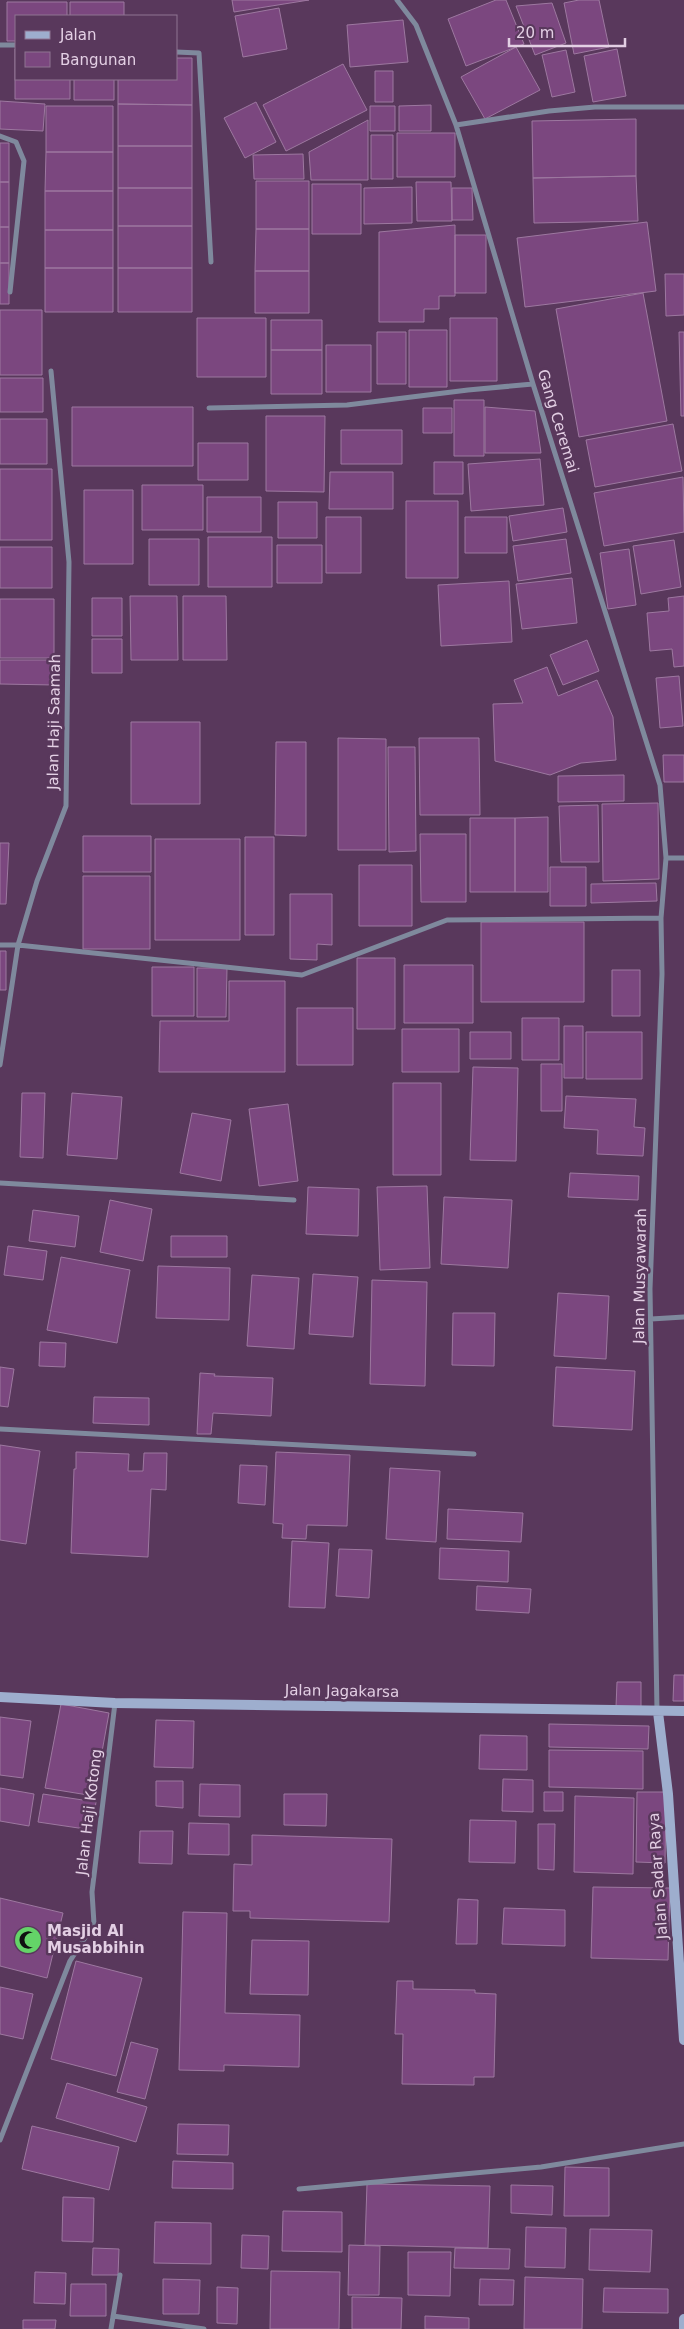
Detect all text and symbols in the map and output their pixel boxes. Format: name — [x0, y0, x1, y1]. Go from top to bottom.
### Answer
legend — [15, 15, 178, 80]
scale bar — [509, 15, 625, 47]
text: 20 m — [516, 24, 554, 42]
text: Jalan — [59, 26, 96, 44]
text: Bangunan — [60, 51, 136, 69]
street label: Gang Ceremai — [534, 367, 582, 475]
street label: Jalan Haji Saamah — [44, 654, 64, 791]
street label: Jalan Musyawarah — [630, 1208, 650, 1345]
street label: Jalan Jagakarsa — [284, 1681, 399, 1701]
street label: Jalan Haji Kotong — [72, 1748, 106, 1877]
street label: Jalan Sadar Raya — [645, 1812, 671, 1941]
place label: Masjid Al Musabbihin — [47, 1922, 145, 1957]
mosque icon: Masjid Al Musabbihin — [13, 1925, 43, 1955]

